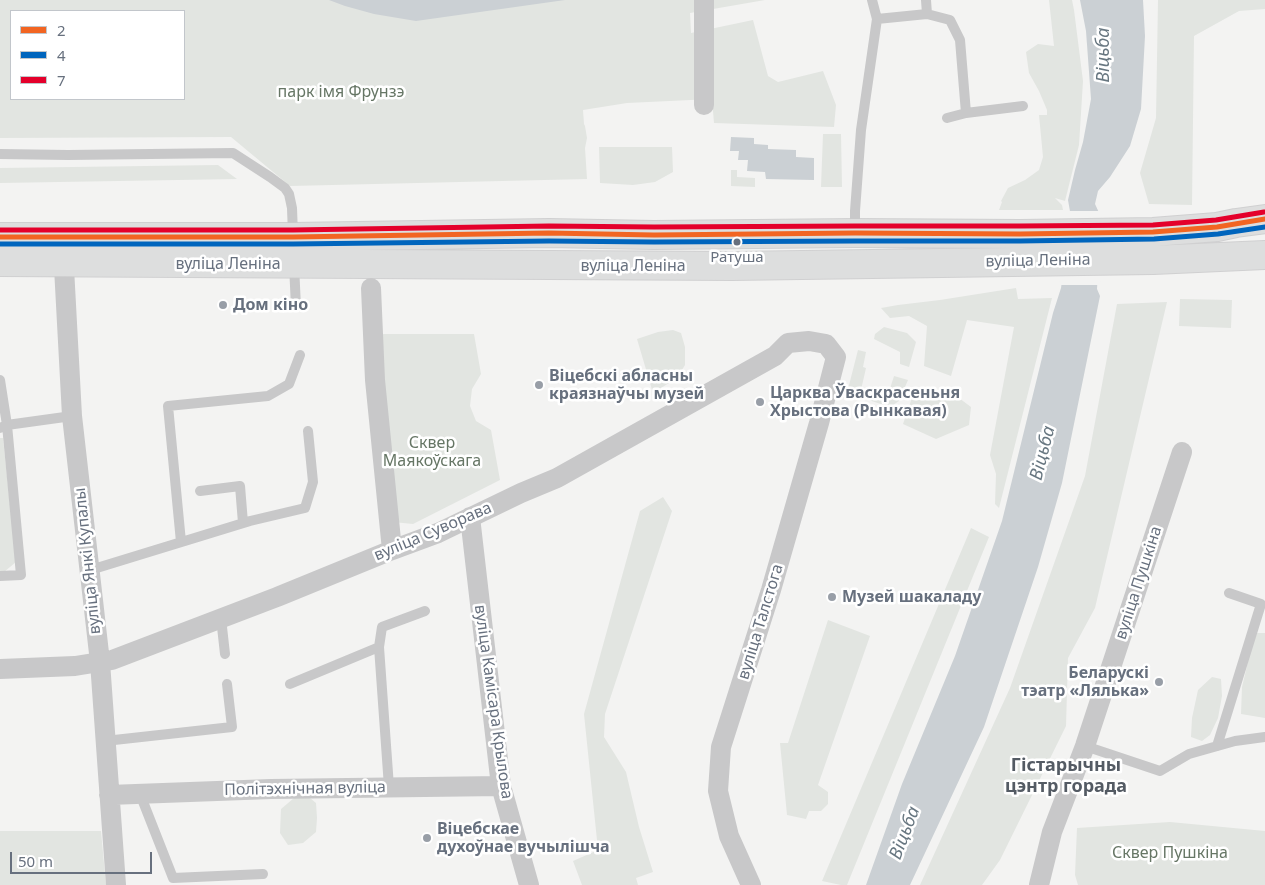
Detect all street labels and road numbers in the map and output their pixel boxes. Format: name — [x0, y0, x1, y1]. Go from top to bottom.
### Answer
street label: вуліца Леніна — [985, 250, 1091, 272]
street label: вуліца Леніна — [175, 254, 281, 274]
street label: вуліца Леніна — [580, 256, 686, 276]
street label: вуліца Янкі Купалы — [71, 487, 105, 635]
street label: вуліца Суворава — [371, 499, 495, 565]
street label: вуліца Пушкіна — [1112, 524, 1166, 642]
street label: вуліца Талстога — [734, 562, 788, 682]
street label: вуліца Камісара Крылова — [470, 604, 516, 800]
street label: Політэхнічная вуліца — [224, 778, 386, 800]

